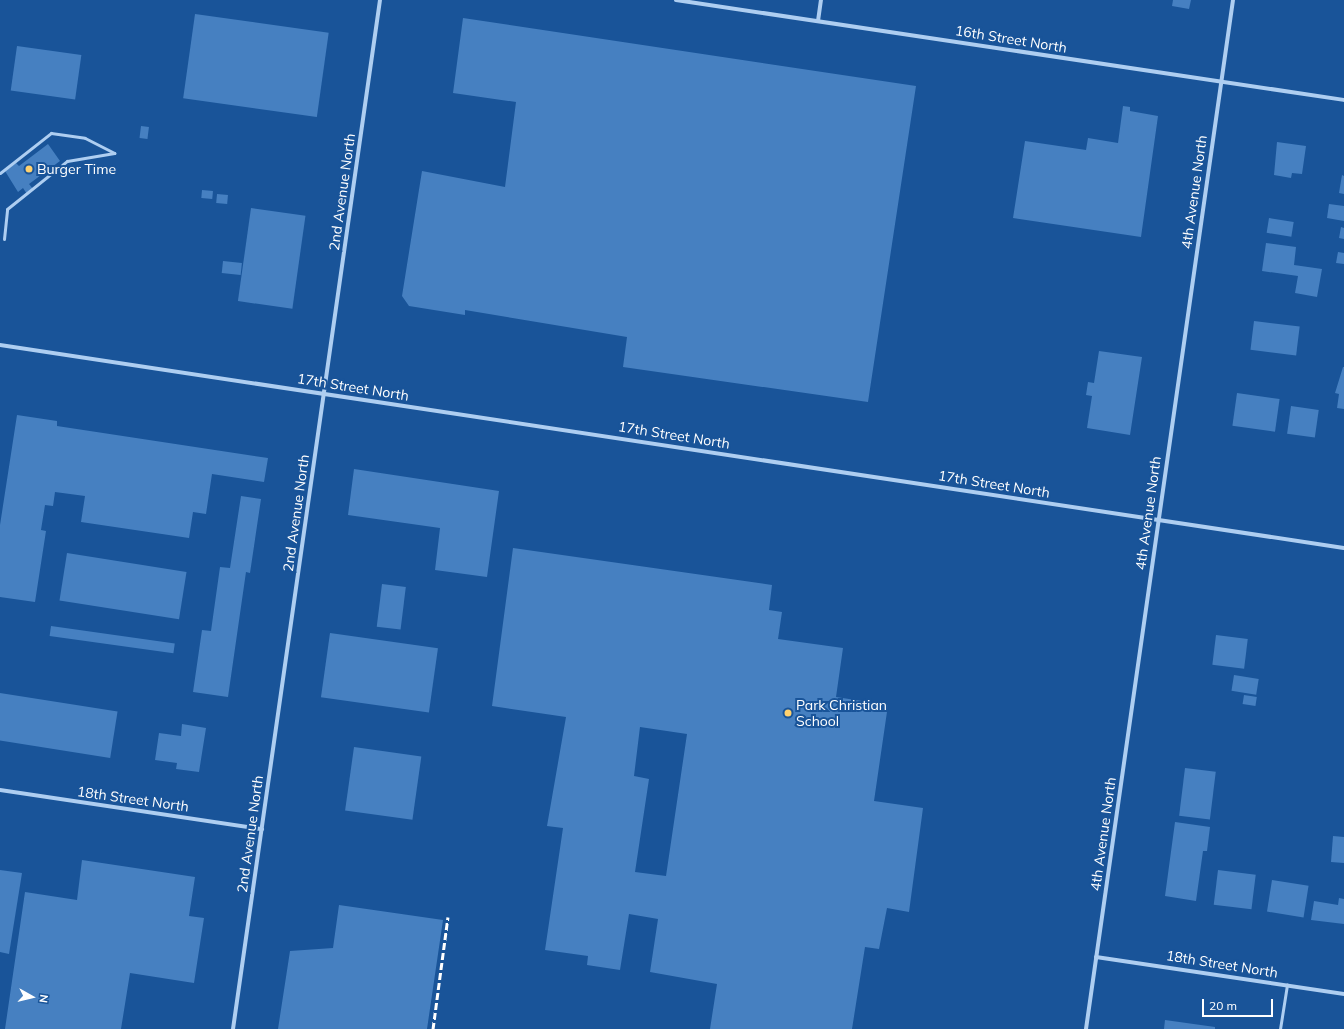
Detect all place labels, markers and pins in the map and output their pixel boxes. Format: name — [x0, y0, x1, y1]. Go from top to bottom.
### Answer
place label: Burger Time — [37, 161, 116, 177]
marker: Burger Time — [24, 164, 34, 174]
place label: Park Christian School — [796, 697, 887, 730]
marker: Park Christian School — [783, 708, 793, 718]

